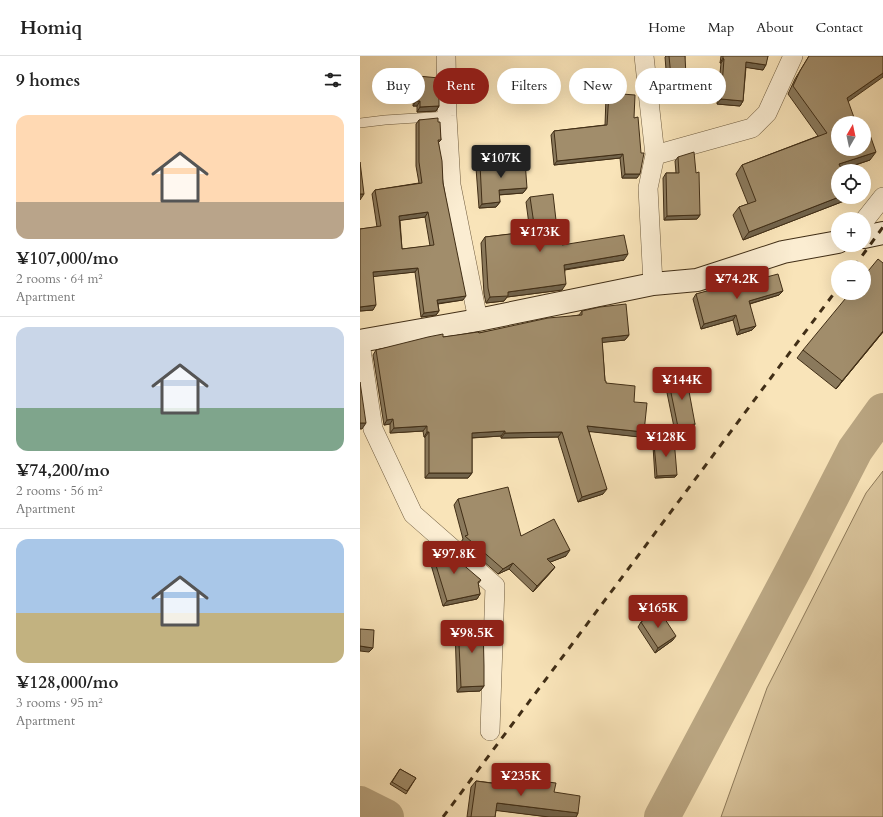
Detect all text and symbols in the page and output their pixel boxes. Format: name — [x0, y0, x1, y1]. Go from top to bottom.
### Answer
text: Homiq — [20, 15, 82, 41]
text: Home — [648, 18, 686, 37]
text: Map — [708, 18, 734, 37]
text: About — [756, 18, 793, 37]
text: Contact — [815, 18, 863, 37]
chip: Buy — [372, 68, 425, 104]
chip: Rent — [433, 68, 489, 104]
chip: Filters — [497, 68, 561, 104]
chip: New — [569, 68, 627, 104]
chip: Apartment — [635, 68, 726, 104]
text: 9 homes — [16, 69, 80, 92]
icon: filters — [322, 69, 344, 91]
north arrow — [831, 116, 871, 156]
map controls — [831, 116, 871, 300]
icon: home — [144, 141, 216, 213]
pin: ¥107K — [473, 145, 529, 179]
text: ¥107K — [481, 149, 521, 167]
button: locate — [831, 164, 871, 204]
button: + — [831, 212, 871, 252]
pin: ¥173K — [512, 219, 568, 253]
text: ¥173K — [520, 223, 560, 241]
text: ¥107,000/mo — [16, 247, 118, 270]
button: − — [831, 260, 871, 300]
pin: ¥74.2K — [704, 266, 770, 300]
text: 2 rooms · 64 m² — [16, 270, 103, 288]
text: ¥74.2K — [715, 270, 759, 288]
text: Apartment — [16, 288, 75, 306]
icon: home — [144, 353, 216, 425]
pin: ¥144K — [654, 367, 710, 401]
text: ¥144K — [662, 371, 702, 389]
pin: ¥128K — [638, 424, 694, 458]
text: ¥128K — [646, 428, 686, 446]
text: ¥74,200/mo — [16, 459, 110, 482]
text: 2 rooms · 56 m² — [16, 482, 103, 500]
text: Apartment — [16, 500, 75, 518]
pin: ¥97.8K — [421, 541, 487, 575]
text: ¥97.8K — [432, 545, 476, 563]
icon: home — [144, 565, 216, 637]
pin: ¥165K — [630, 595, 686, 629]
text: ¥165K — [638, 599, 678, 617]
pin: ¥98.5K — [439, 620, 505, 654]
text: ¥98.5K — [450, 624, 494, 642]
text: ¥128,000/mo — [16, 671, 118, 694]
text: 3 rooms · 95 m² — [16, 694, 103, 712]
text: Apartment — [16, 712, 75, 730]
pin: ¥235K — [493, 763, 549, 797]
text: ¥235K — [501, 767, 541, 785]

